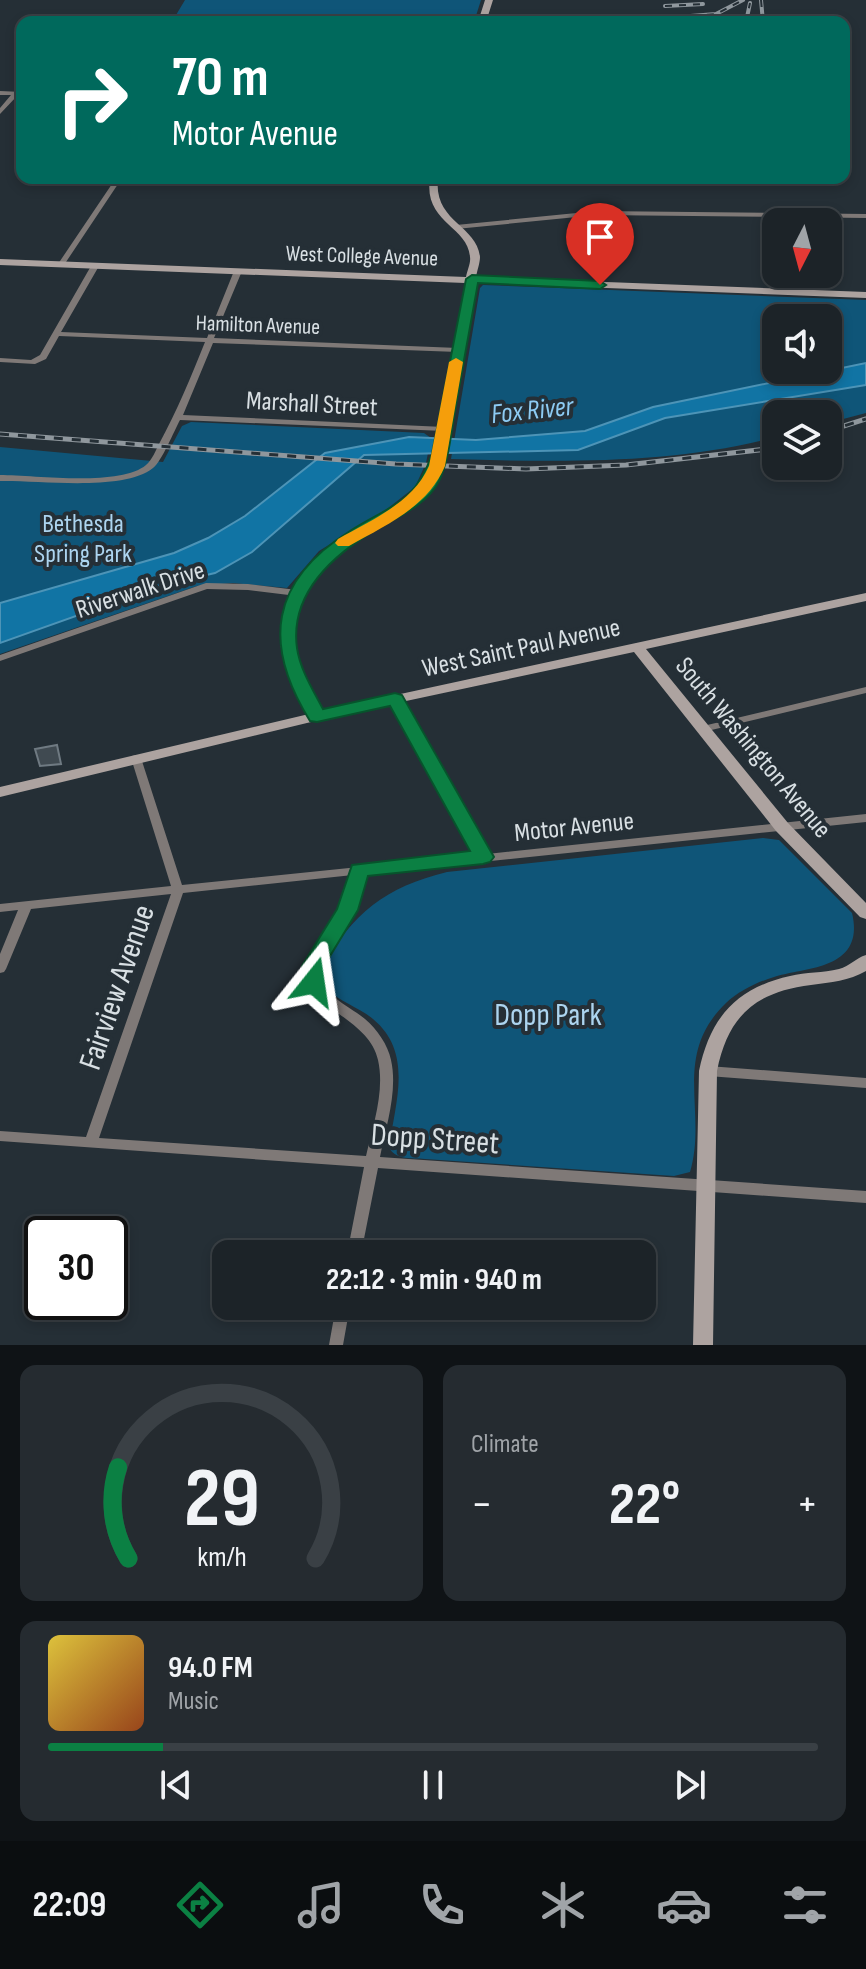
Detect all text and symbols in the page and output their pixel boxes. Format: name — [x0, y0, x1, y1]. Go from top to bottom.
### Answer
text: 70 m — [172, 45, 269, 112]
icon: right — [40, 48, 144, 152]
text: Motor Avenue — [172, 113, 338, 156]
pin — [566, 203, 634, 285]
north arrow — [762, 208, 842, 288]
map controls — [762, 208, 842, 480]
icon: arrive — [578, 215, 622, 259]
street label: West College Avenue — [285, 240, 439, 273]
button: sound — [762, 304, 842, 384]
street label: Hamilton Avenue — [195, 310, 321, 341]
street label: Marshall Street — [245, 386, 379, 423]
water label: Fox River — [489, 390, 576, 431]
button: layers — [762, 400, 842, 480]
park label: Bethesda Spring Park — [34, 509, 132, 570]
street label: Riverwalk Drive — [72, 555, 209, 626]
street label: West Saint Paul Avenue — [419, 612, 623, 685]
street label: South Washington Avenue — [668, 651, 837, 845]
street label: Motor Avenue — [513, 806, 635, 849]
street label: Fairview Avenue — [71, 900, 164, 1075]
position arrow — [272, 940, 356, 1024]
park label: Dopp Park — [494, 996, 602, 1035]
street label: Dopp Street — [370, 1116, 500, 1163]
speed limit sign: 30 — [24, 1216, 128, 1320]
text: 22:12 · 3 min · 940 m — [326, 1262, 542, 1298]
text: Climate — [471, 1429, 539, 1460]
text: 29 — [184, 1450, 259, 1550]
text: 22° — [609, 1469, 680, 1541]
text: − — [471, 1478, 493, 1531]
text: + — [796, 1478, 818, 1531]
text: km/h — [197, 1540, 246, 1575]
text: 94.0 FM — [168, 1650, 253, 1686]
text: Music — [168, 1686, 219, 1717]
icon: previous — [154, 1763, 198, 1807]
icon: pause — [411, 1763, 455, 1807]
icon: next — [668, 1763, 712, 1807]
icon: directions — [172, 1877, 228, 1933]
icon: music — [293, 1877, 349, 1933]
icon: phone — [414, 1877, 470, 1933]
icon: climate — [535, 1877, 591, 1933]
icon: car — [656, 1877, 712, 1933]
icon: filters — [777, 1877, 833, 1933]
text: 22:09 — [33, 1884, 106, 1927]

